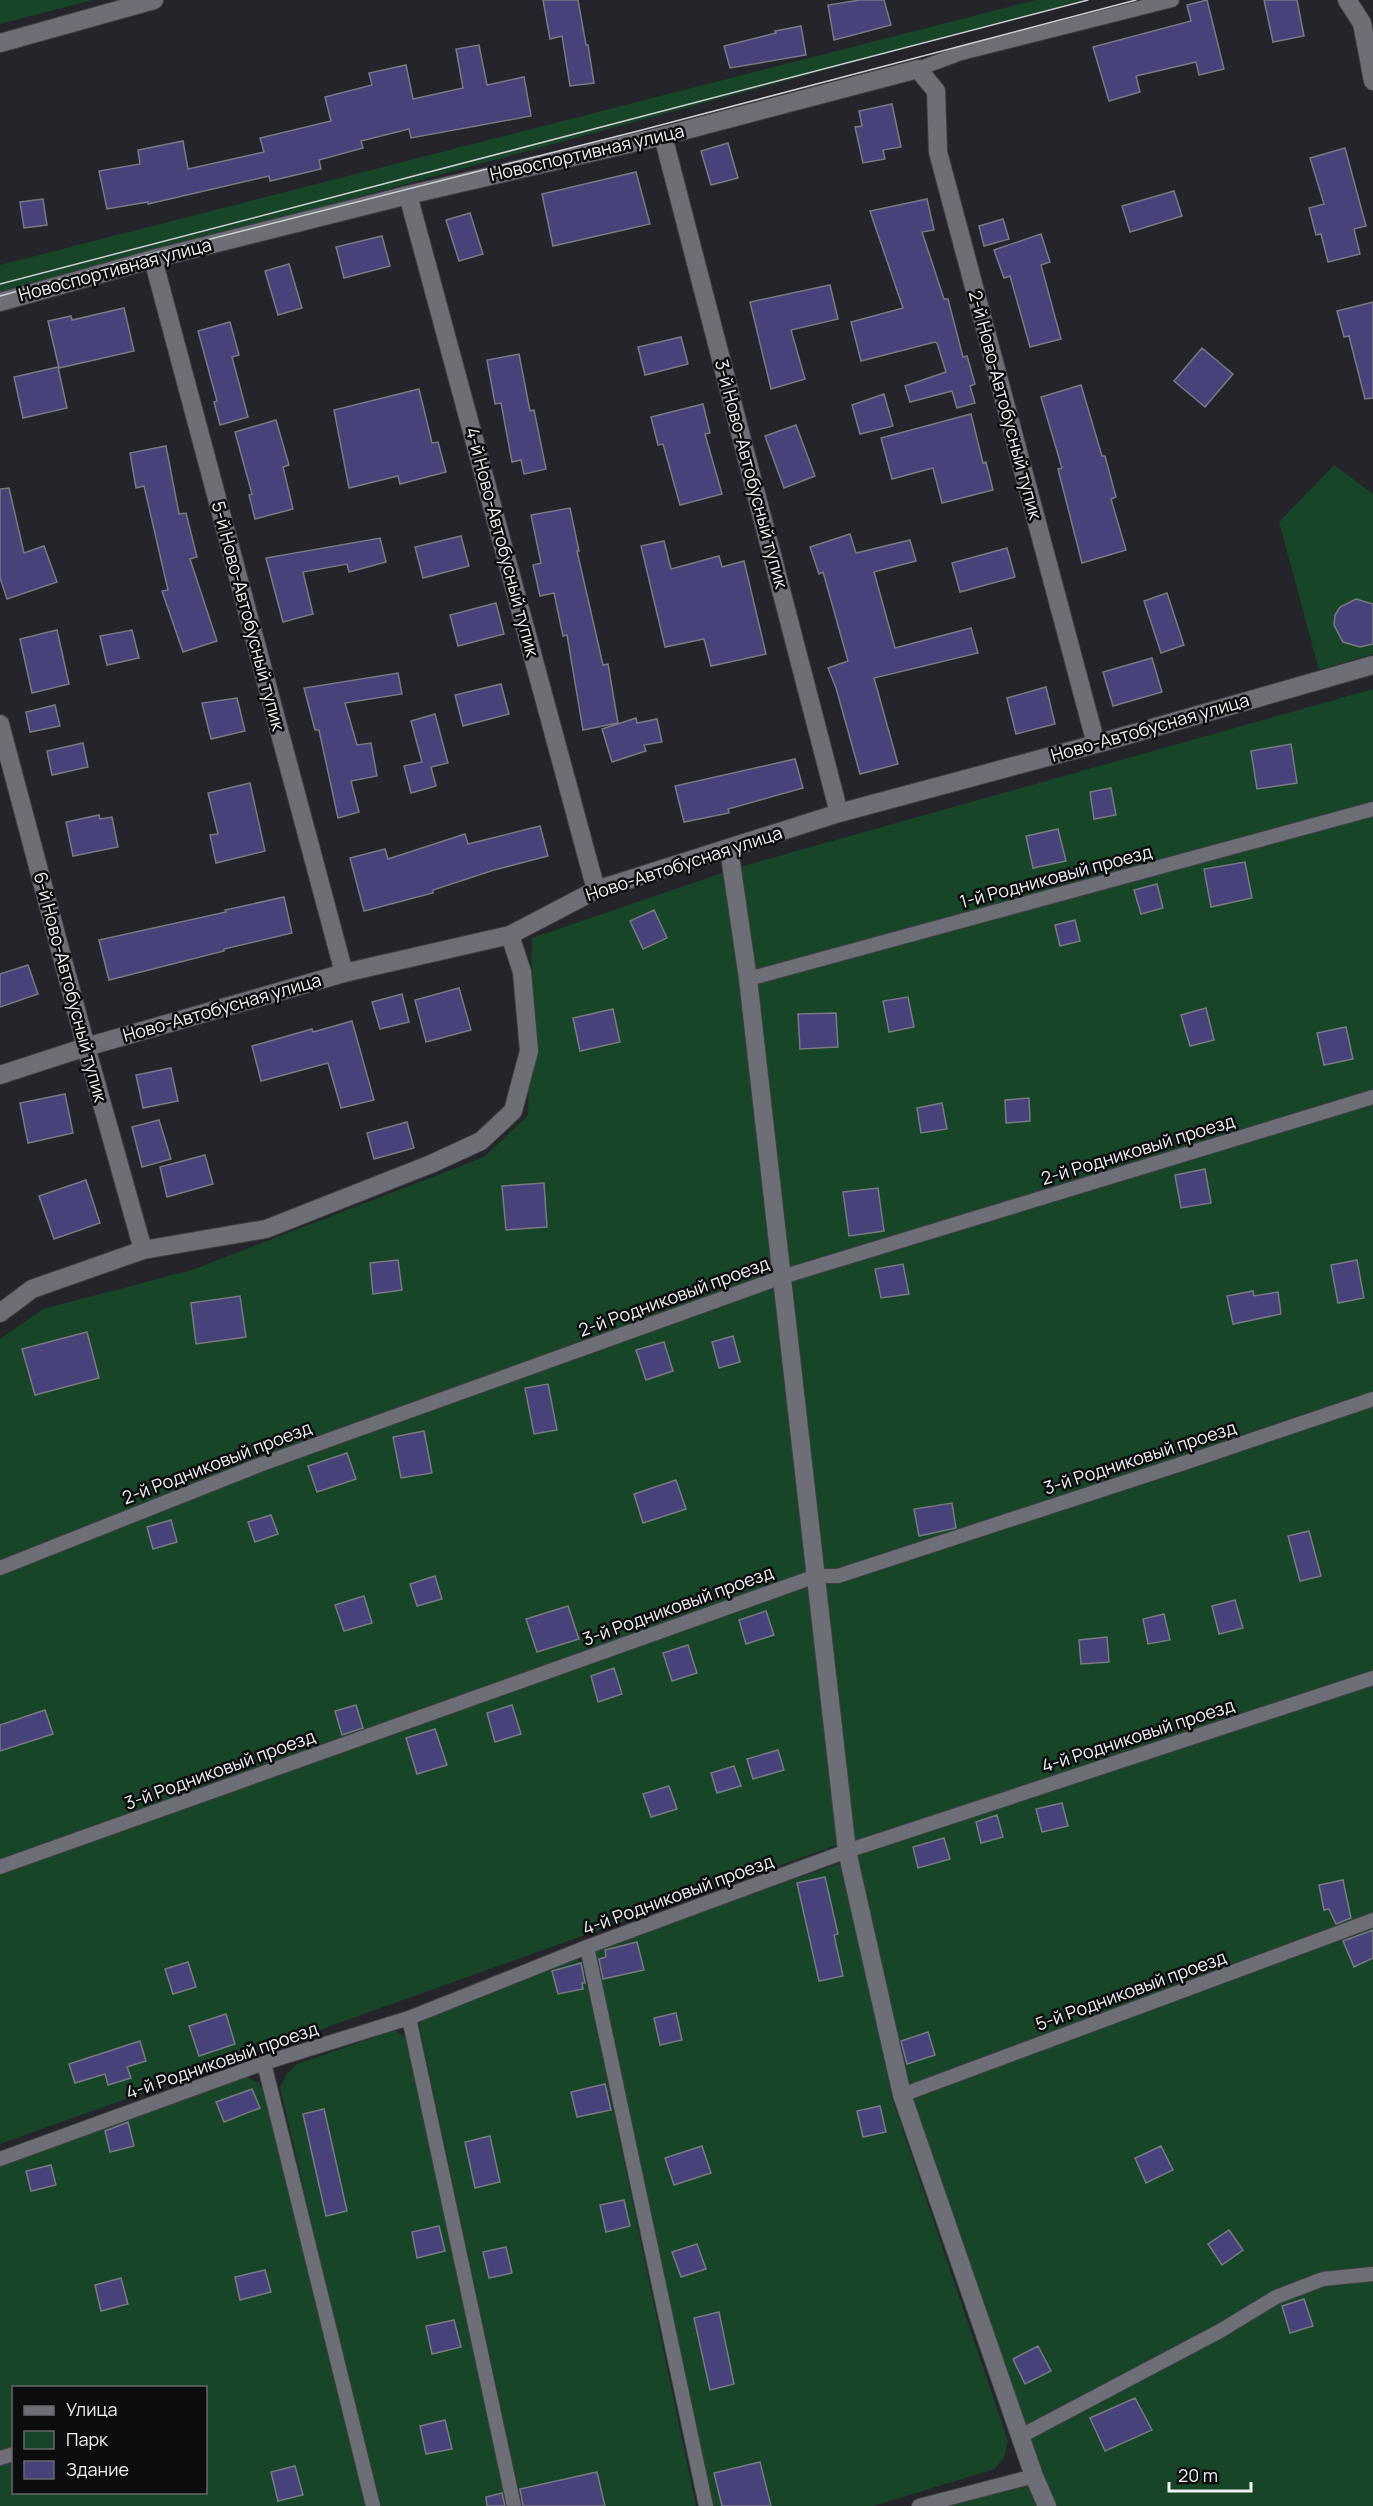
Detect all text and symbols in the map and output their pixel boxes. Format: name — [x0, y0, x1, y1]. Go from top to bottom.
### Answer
street label: Новоспортивная улица — [487, 118, 686, 186]
street label: Новоспортивная улица — [16, 232, 214, 306]
street label: 2-й Ново-Автобусный тупик — [964, 287, 1048, 523]
street label: 3-й Ново-Автобусный тупик — [710, 357, 794, 592]
street label: 4-й Ново-Автобусный тупик — [461, 424, 545, 660]
street label: 5-й Ново-Автобусный тупик — [207, 498, 291, 734]
street label: Ново-Автобусная улица — [1048, 687, 1252, 767]
street label: Ново-Автобусная улица — [582, 820, 785, 906]
street label: 1-й Родниковый проезд — [957, 839, 1155, 913]
street label: 6-й Ново-Автобусный тупик — [29, 869, 114, 1105]
street label: Ново-Автобусная улица — [120, 967, 324, 1047]
street label: 2-й Родниковый проезд — [1038, 1108, 1238, 1190]
street label: 2-й Родниковый проезд — [575, 1250, 773, 1342]
street label: 2-й Родниковый проезд — [118, 1415, 315, 1509]
street label: 3-й Родниковый проезд — [1040, 1415, 1239, 1500]
street label: 3-й Родниковый проезд — [579, 1559, 776, 1651]
street label: 4-й Родниковый проезд — [1038, 1692, 1238, 1778]
street label: 3-й Родниковый проезд — [121, 1723, 318, 1815]
street label: 4-й Родниковый проезд — [579, 1848, 777, 1940]
street label: 5-й Родниковый проезд — [1032, 1944, 1230, 2036]
street label: 4-й Родниковый проезд — [122, 2016, 321, 2104]
legend — [12, 2386, 207, 2494]
text: Улица — [66, 2397, 118, 2421]
text: Парк — [66, 2427, 109, 2451]
scale bar — [1169, 2455, 1252, 2493]
text: Здание — [66, 2457, 129, 2481]
text: 20 m — [1178, 2463, 1218, 2487]

